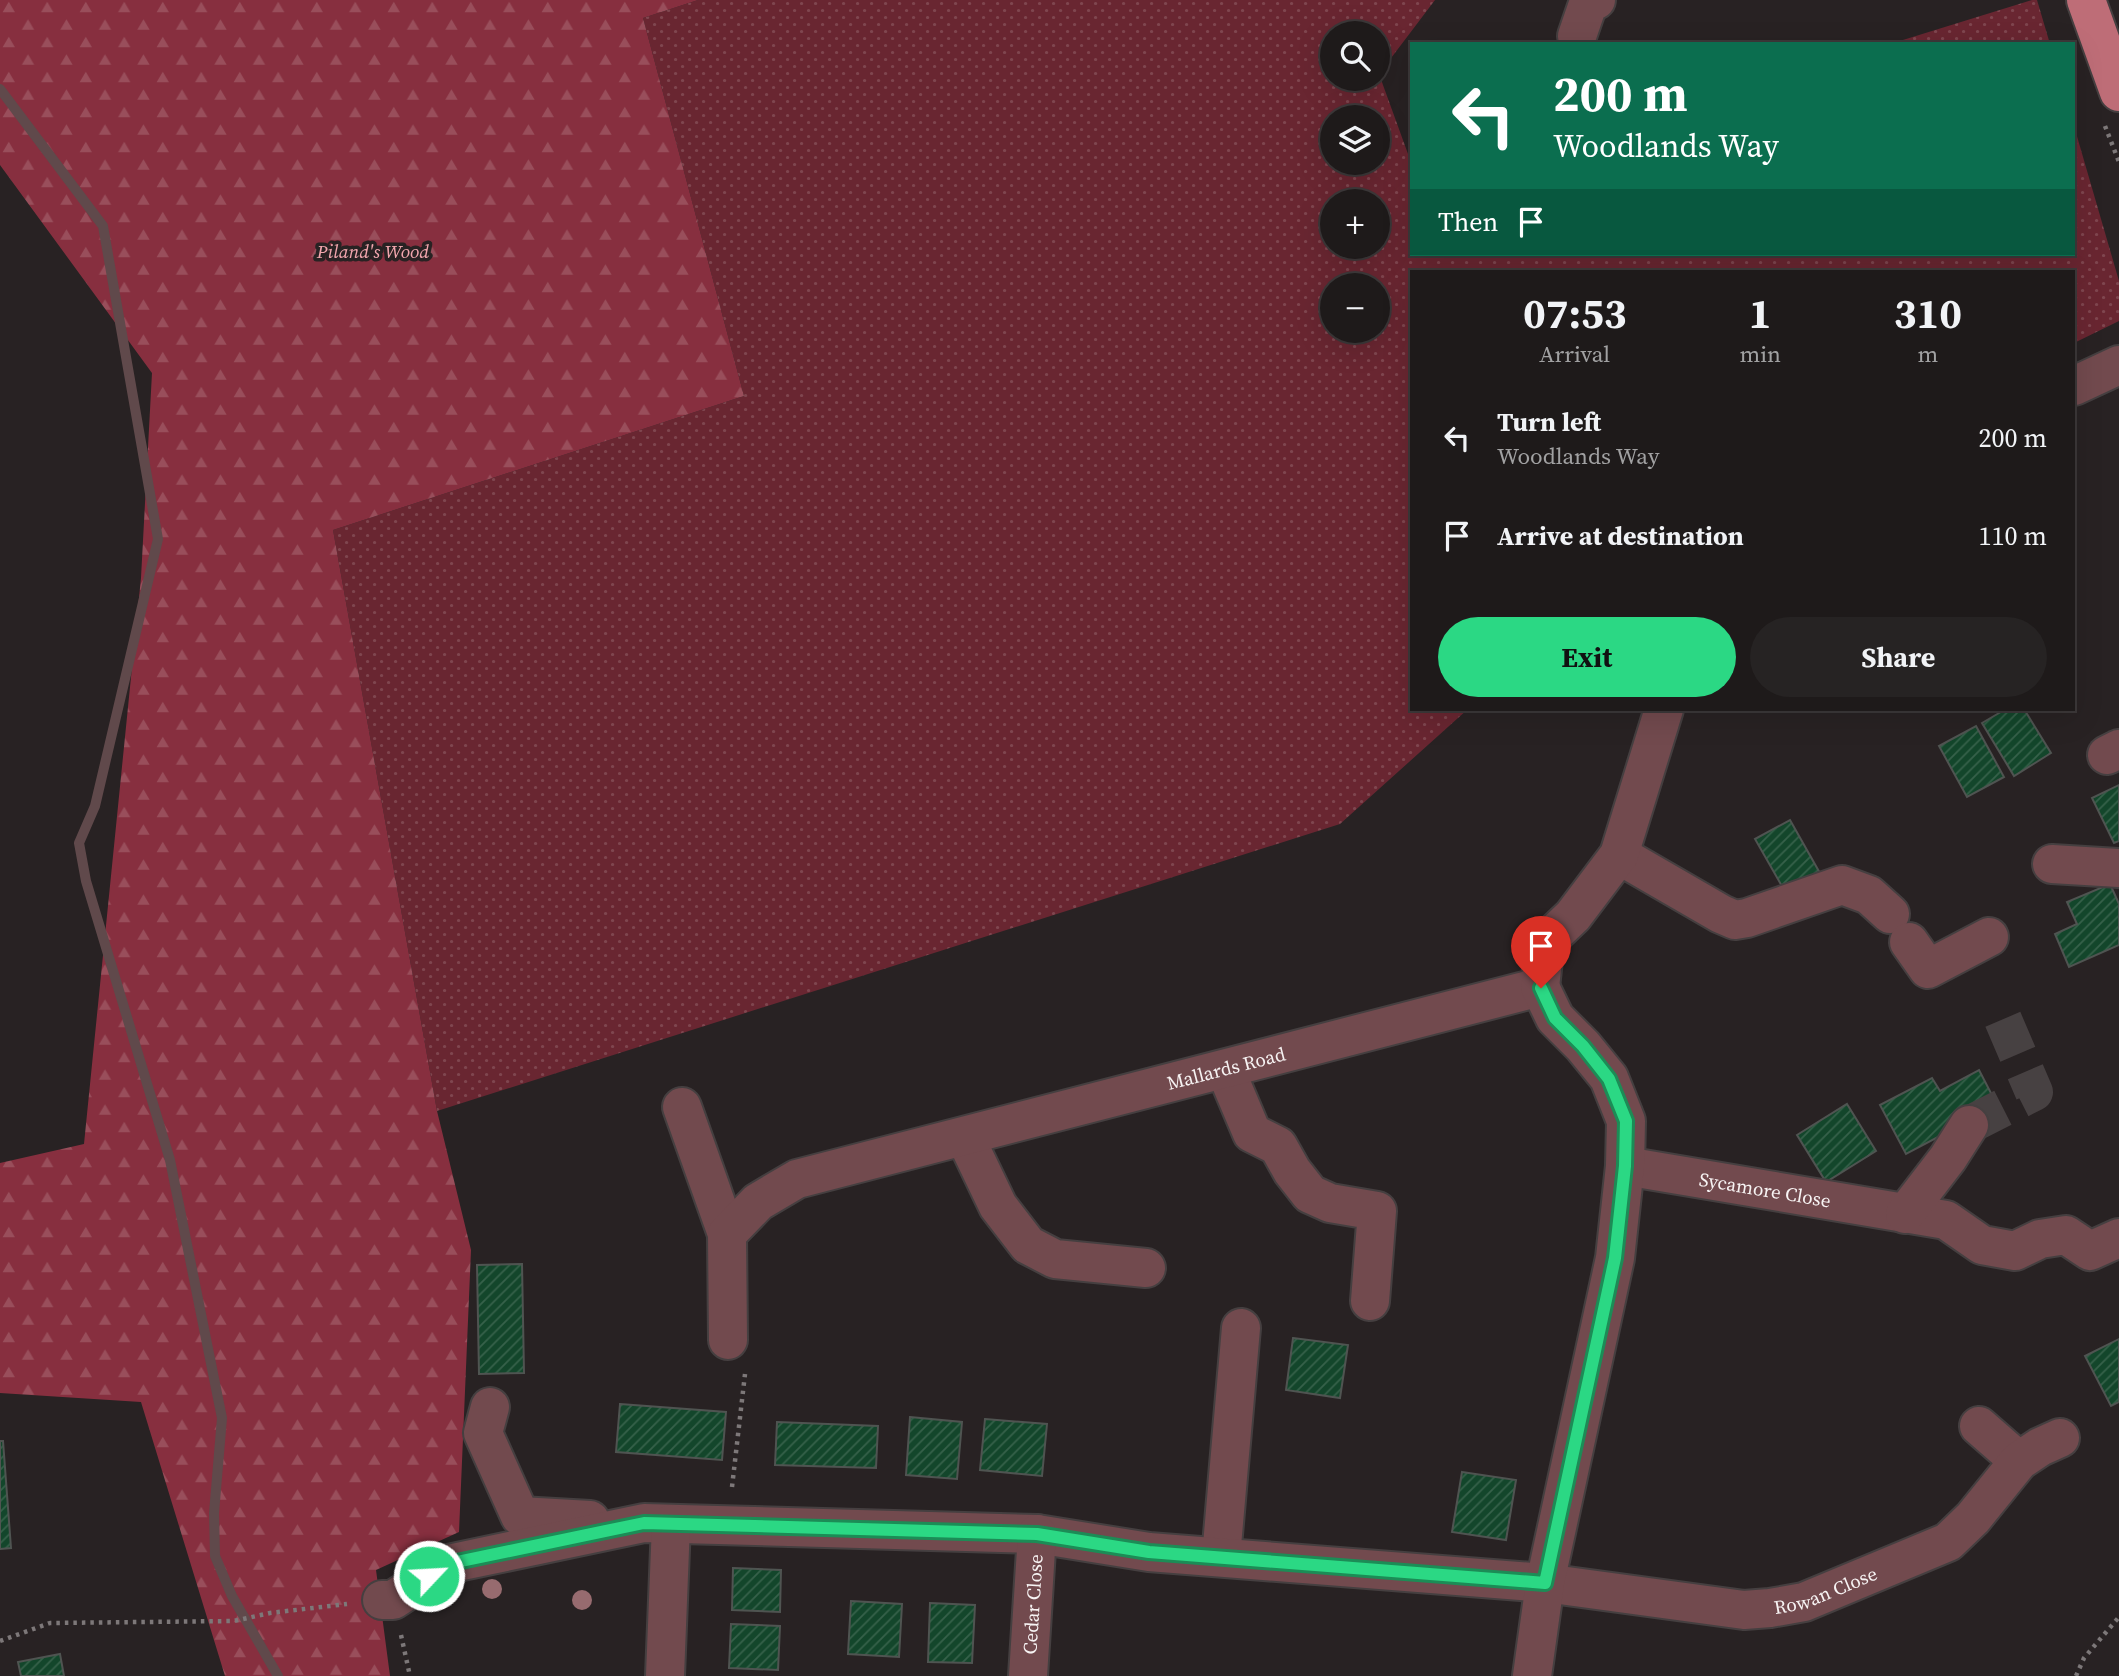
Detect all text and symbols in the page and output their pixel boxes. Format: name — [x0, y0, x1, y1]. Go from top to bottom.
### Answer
map controls — [1320, 21, 1390, 343]
button: search — [1320, 21, 1390, 91]
text: 200 m — [1553, 60, 1688, 127]
icon: left — [1438, 70, 1529, 161]
button: layers — [1320, 105, 1390, 175]
text: Woodlands Way — [1553, 124, 1779, 168]
button: + — [1320, 189, 1390, 259]
icon: arrive — [1512, 203, 1550, 241]
text: Then — [1438, 204, 1498, 240]
park label: Piland's Wood — [316, 238, 429, 264]
button: − — [1320, 273, 1390, 343]
text: 07:53 — [1523, 284, 1627, 342]
text: 1 — [1749, 284, 1772, 342]
text: 310 — [1894, 284, 1962, 342]
text: Arrival — [1539, 338, 1610, 370]
text: min — [1739, 338, 1781, 370]
text: m — [1918, 338, 1938, 370]
text: Turn left — [1497, 404, 1601, 440]
icon: left — [1438, 419, 1476, 457]
text: 200 m — [1979, 420, 2047, 456]
text: Woodlands Way — [1497, 440, 1659, 472]
icon: arrive — [1438, 517, 1476, 555]
text: Arrive at destination — [1497, 518, 1744, 554]
text: 110 m — [1979, 518, 2047, 554]
button: Exit — [1438, 617, 1736, 697]
button: Share — [1750, 617, 2047, 697]
pin — [1511, 916, 1571, 988]
icon: arrive — [1522, 927, 1560, 965]
street label: Mallards Road — [1164, 1040, 1288, 1096]
street label: Sycamore Close — [1697, 1166, 1833, 1213]
position arrow — [392, 1539, 466, 1613]
street label: Cedar Close — [1016, 1553, 1049, 1655]
street label: Rowan Close — [1772, 1560, 1881, 1620]

